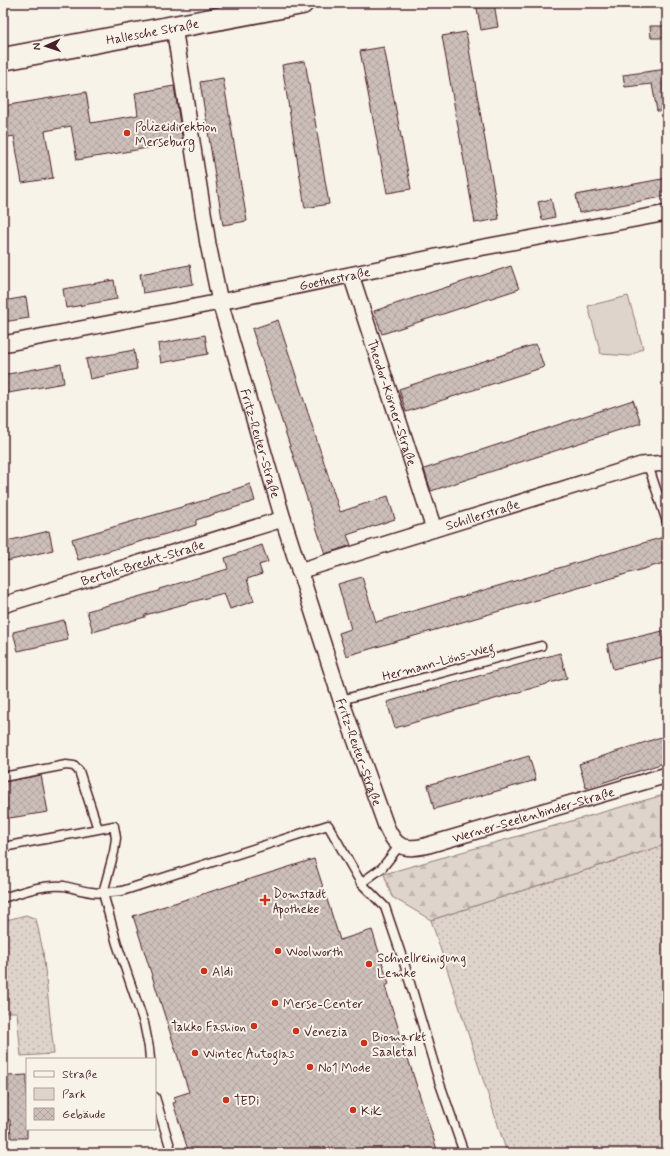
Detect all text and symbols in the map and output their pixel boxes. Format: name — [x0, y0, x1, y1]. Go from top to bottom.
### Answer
street label: Hallesche Straße — [105, 15, 200, 50]
north arrow — [26, 26, 66, 66]
text: N — [30, 42, 44, 50]
place label: Polizeidirektion Merseburg — [135, 119, 217, 152]
marker: Polizeidirektion Merseburg — [122, 128, 132, 138]
street label: Goethestraße — [298, 264, 372, 295]
street label: Theodor-Körner-Straße — [363, 337, 420, 468]
street label: Fritz-Reuter-Straße — [236, 387, 284, 500]
street label: Schillerstraße — [444, 496, 522, 535]
street label: Bertolt-Brecht-Straße — [79, 537, 207, 591]
street label: Hermann-Löns-Weg — [380, 639, 497, 688]
street label: Fritz-Reuter-Straße — [331, 696, 385, 809]
street label: Werner-Seelenbinder-Straße — [450, 784, 617, 848]
place label: Domstadt Apotheke — [273, 886, 326, 919]
marker: Domstadt Apotheke — [260, 895, 270, 905]
place label: Woolworth — [286, 944, 343, 961]
marker: Woolworth — [273, 946, 283, 956]
place label: Schnellreinigung Lemke — [377, 950, 466, 982]
marker: Schnellreinigung Lemke — [364, 959, 374, 969]
place label: Aldi — [212, 964, 233, 981]
marker: Aldi — [199, 966, 209, 976]
place label: Merse-Center — [283, 996, 364, 1013]
marker: Merse-Center — [270, 998, 280, 1008]
place label: Takko Fashion — [171, 1019, 246, 1036]
marker: Takko Fashion — [249, 1021, 259, 1031]
place label: Venezia — [304, 1024, 348, 1041]
marker: Venezia — [291, 1026, 301, 1036]
place label: Biomarkt Saaletal — [372, 1029, 426, 1061]
marker: Biomarkt Saaletal — [359, 1038, 369, 1048]
place label: Wintec Autoglas — [203, 1046, 295, 1065]
marker: Wintec Autoglas — [190, 1048, 200, 1058]
legend — [26, 1058, 156, 1130]
place label: No1 Mode — [318, 1060, 371, 1077]
marker: No1 Mode — [305, 1062, 315, 1072]
text: Straße — [62, 1067, 97, 1083]
text: Park — [62, 1087, 86, 1103]
place label: TEDi — [234, 1093, 259, 1110]
marker: TEDi — [221, 1095, 231, 1105]
place label: KiK — [361, 1103, 382, 1120]
marker: KiK — [348, 1105, 358, 1115]
text: Gebäude — [62, 1107, 105, 1123]

